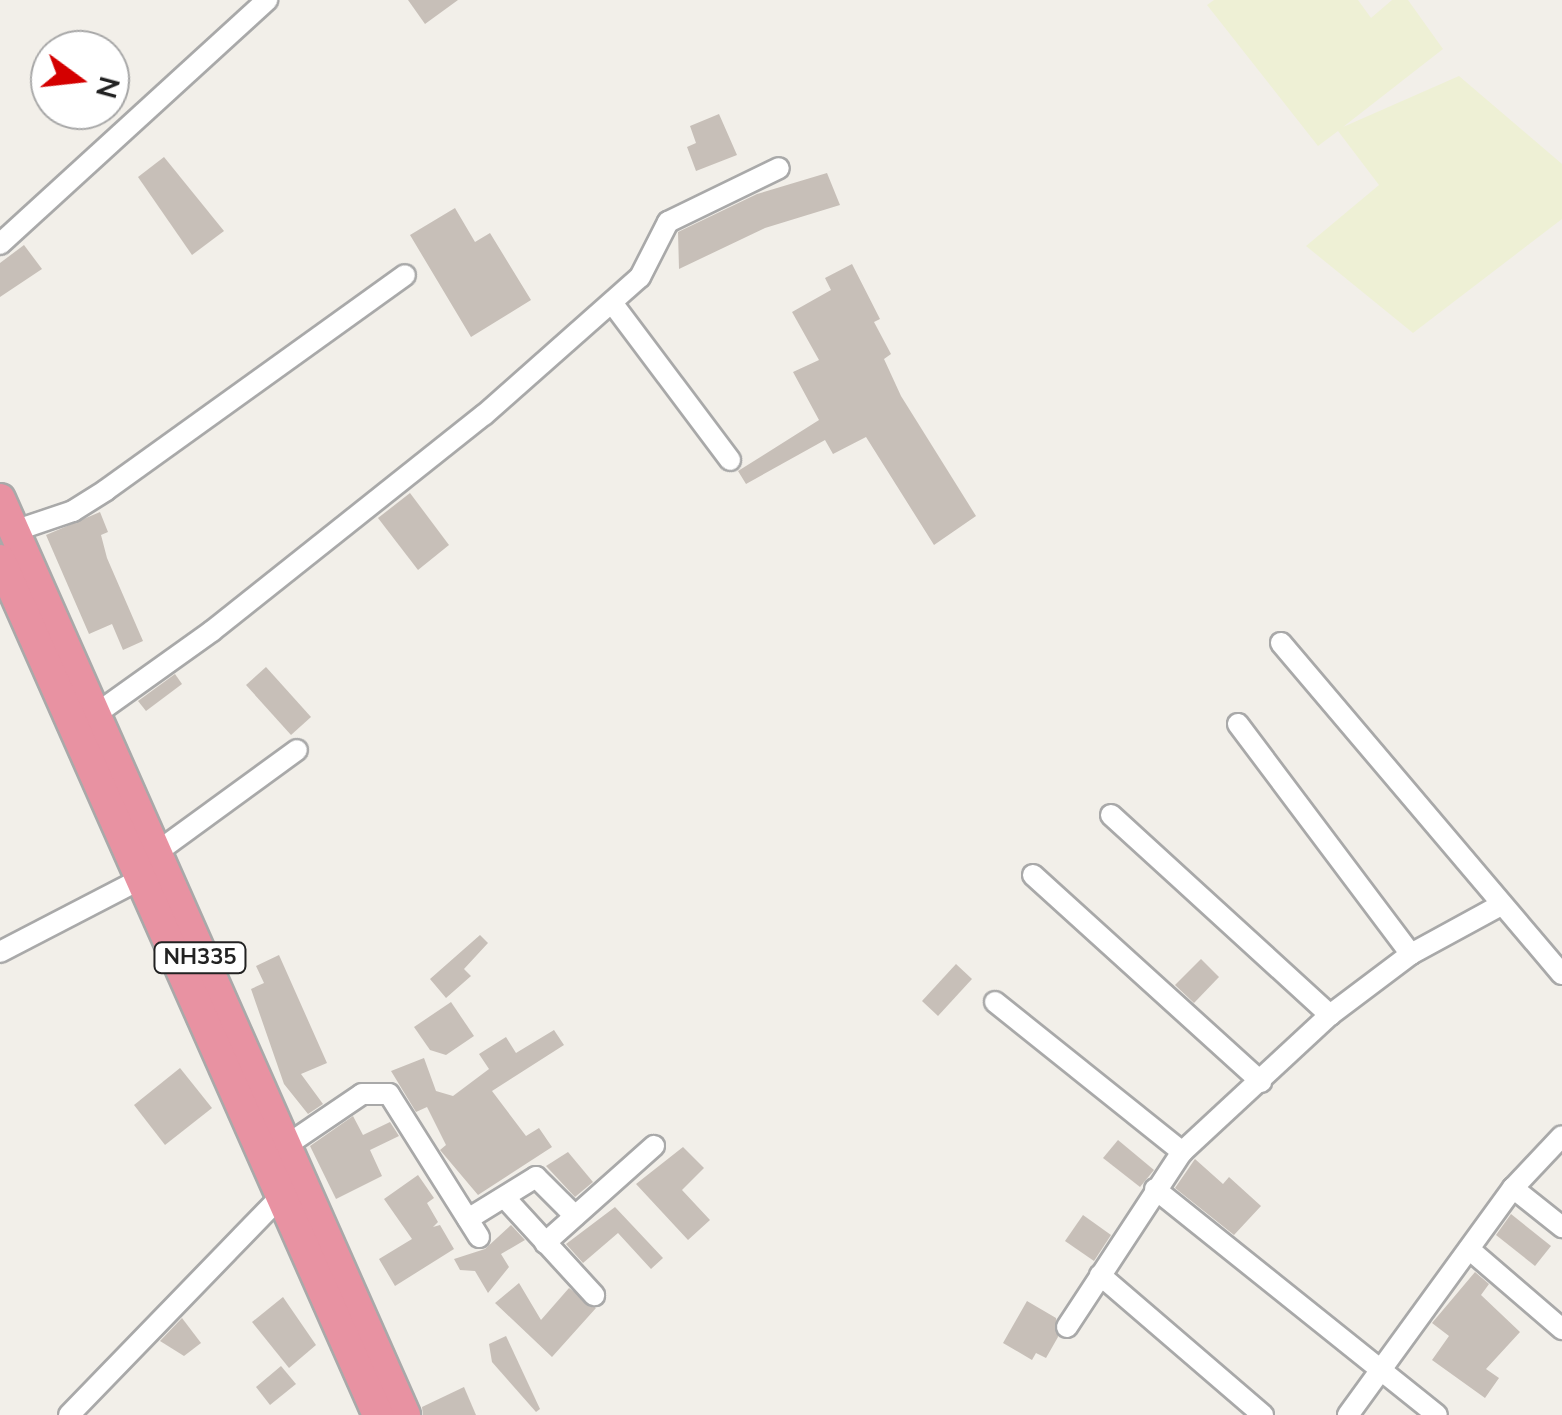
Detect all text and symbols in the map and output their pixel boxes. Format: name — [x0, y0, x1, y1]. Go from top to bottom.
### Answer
north arrow — [30, 30, 130, 130]
text: N — [86, 72, 128, 102]
road number: NH335 — [152, 941, 248, 975]

